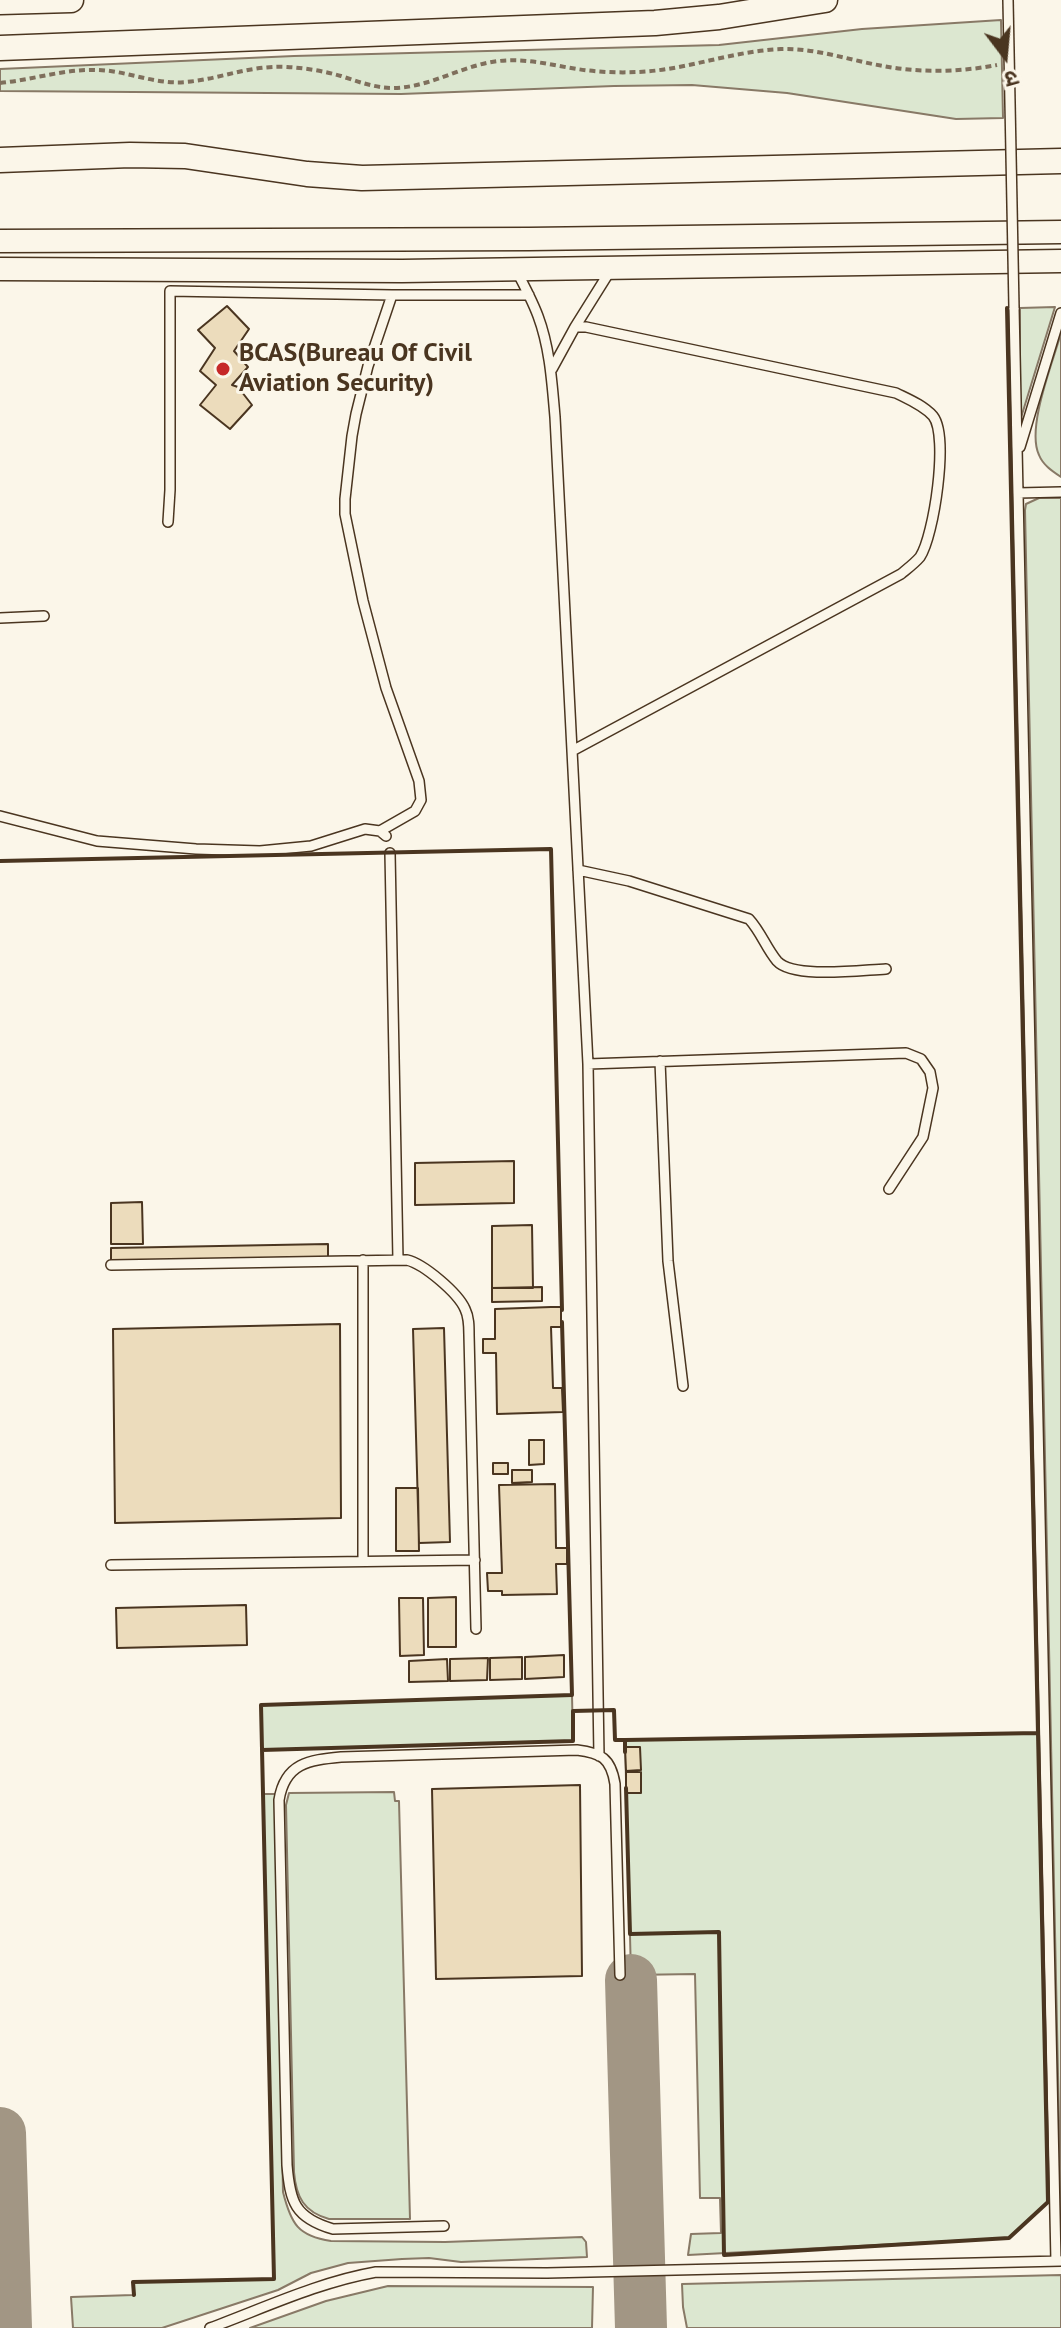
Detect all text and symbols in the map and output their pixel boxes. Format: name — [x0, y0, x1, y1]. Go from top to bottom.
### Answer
north arrow — [965, 16, 1045, 96]
text: उ — [1002, 64, 1022, 94]
place label: BCAS(Bureau Of Civil Aviation Security) — [239, 338, 472, 400]
marker: BCAS(Bureau Of Civil Aviation Security) — [214, 360, 232, 378]

